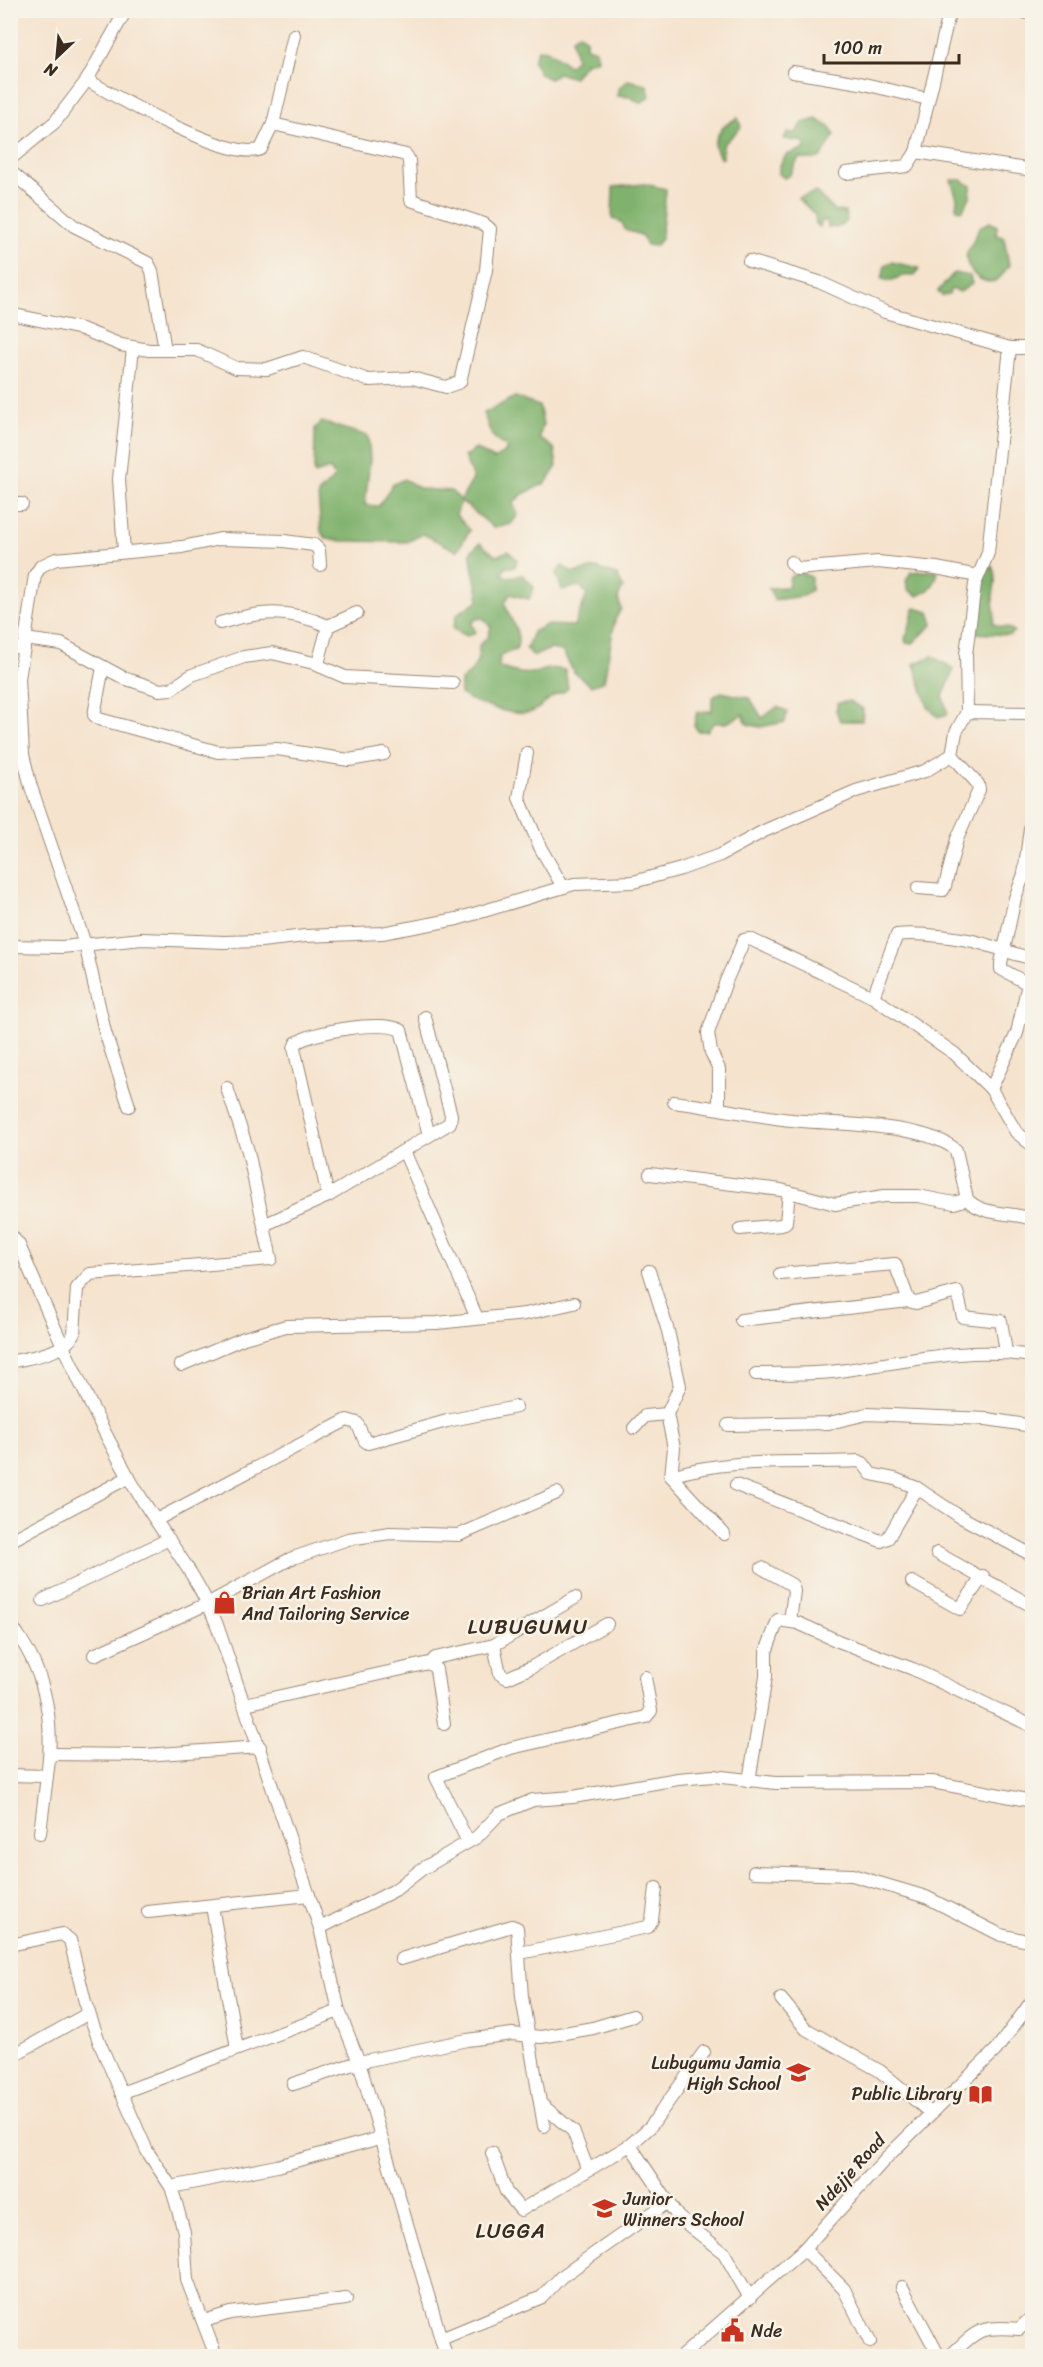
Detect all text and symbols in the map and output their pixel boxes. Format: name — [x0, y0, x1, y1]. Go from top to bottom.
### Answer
north arrow — [27, 27, 87, 87]
scale bar — [824, 27, 959, 65]
text: 100 m — [833, 32, 882, 64]
text: N — [38, 54, 63, 86]
place label: Brian Art Fashion And Tailoring Service — [241, 1577, 409, 1630]
shop icon: Brian Art Fashion And Tailoring Service — [211, 1590, 237, 1616]
district label: LUBUGUMU — [468, 1608, 588, 1646]
place label: Lubugumu Jamia High School — [651, 2047, 782, 2100]
school or university icon: Lubugumu Jamia High School — [786, 2060, 812, 2086]
place label: Public Library — [851, 2078, 963, 2110]
library icon: Public Library — [967, 2081, 993, 2107]
street label: Ndejje Road — [806, 2125, 895, 2218]
place label: Junior Winners School — [622, 2183, 745, 2236]
school or university icon: Junior Winners School — [592, 2196, 618, 2222]
district label: LUGGA — [475, 2212, 547, 2250]
place label: Nde — [751, 2315, 782, 2347]
public building icon: Nde — [720, 2318, 746, 2344]

